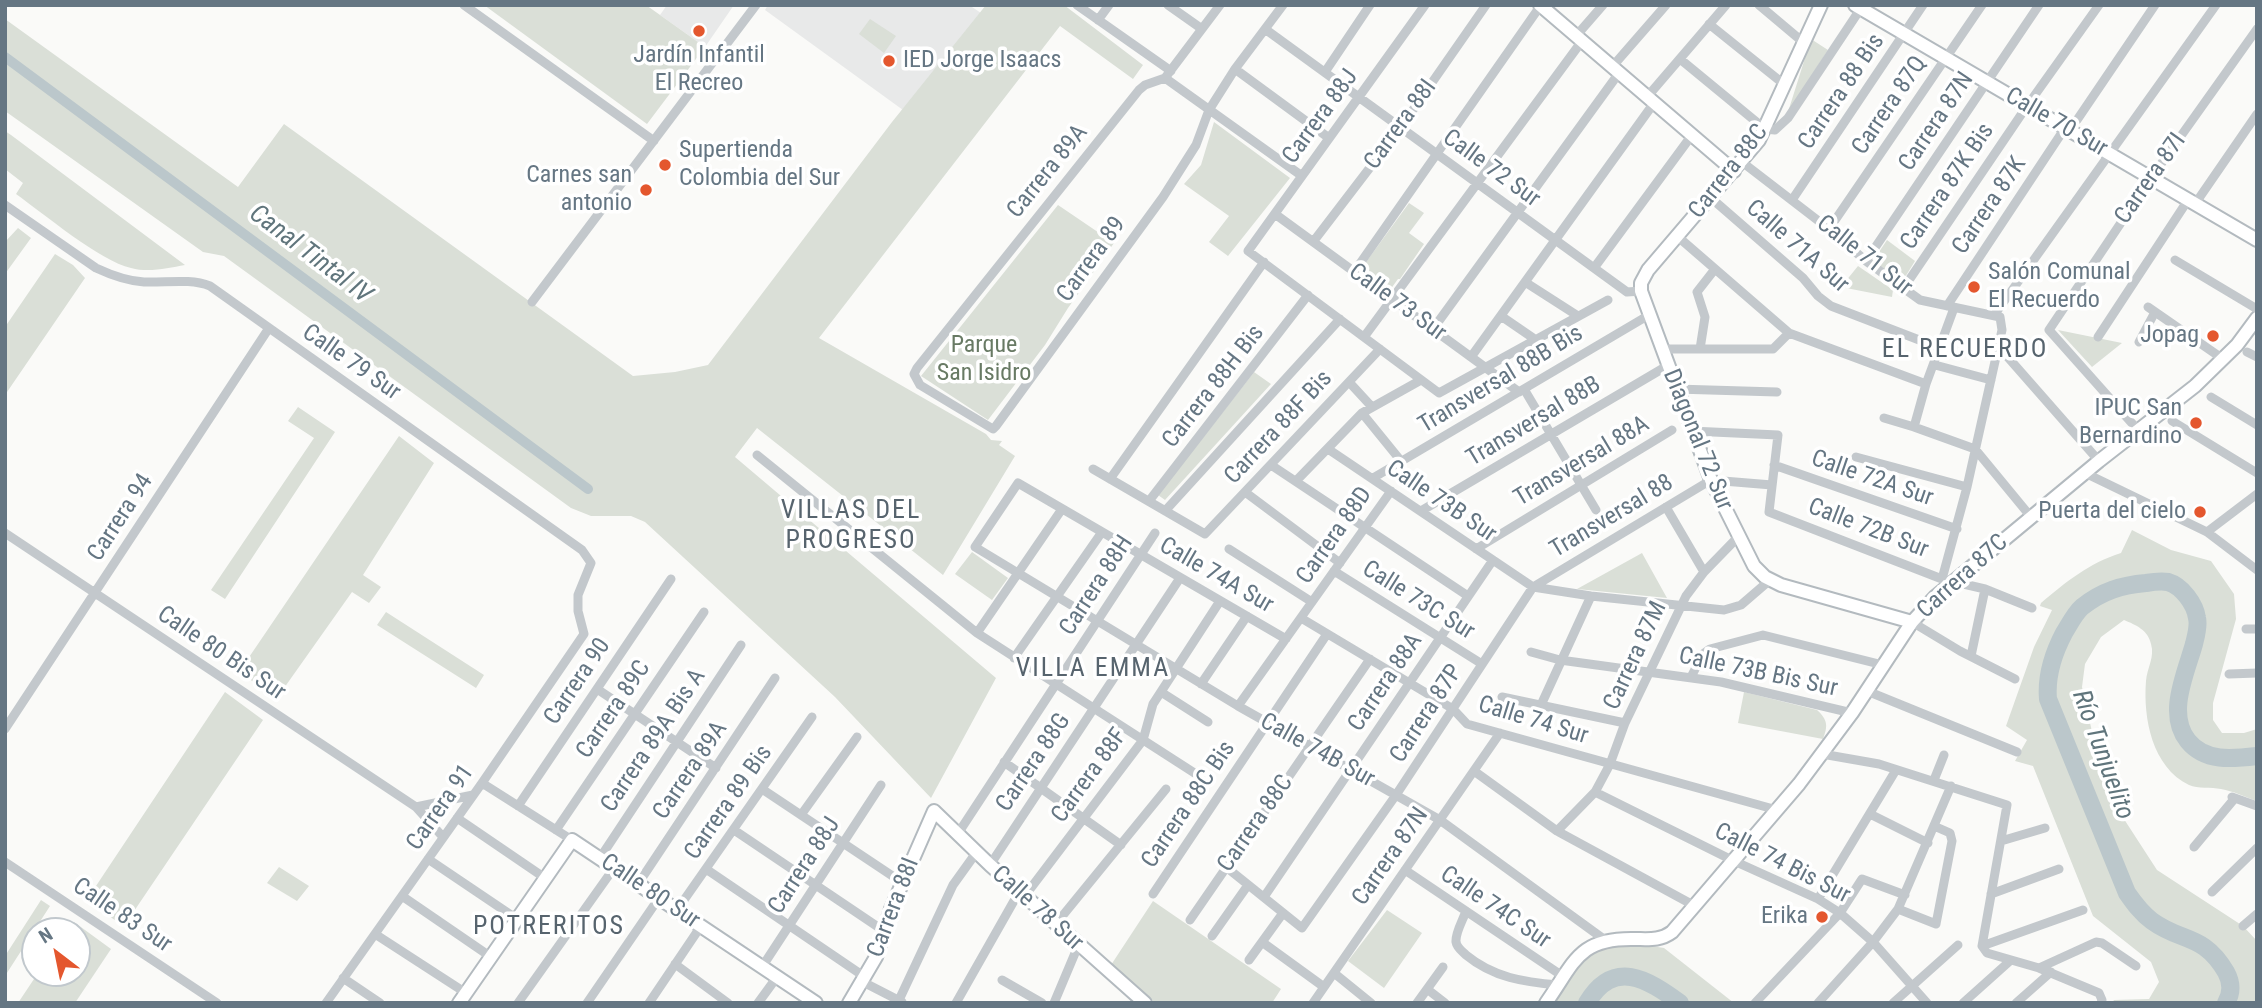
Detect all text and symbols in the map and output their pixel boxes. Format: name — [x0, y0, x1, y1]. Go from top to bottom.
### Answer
marker: Jardín Infantil El Recreo — [691, 23, 707, 39]
street label: Carrera 88 Bis — [1793, 29, 1891, 155]
place label: Jardín Infantil El Recreo — [633, 42, 765, 98]
place label: IED Jorge Isaacs — [903, 47, 1061, 75]
street label: Carrera 87Q — [1847, 51, 1933, 161]
marker: IED Jorge Isaacs — [881, 53, 897, 69]
street label: Carrera 88J — [1277, 64, 1365, 170]
street label: Carrera 87N — [1893, 67, 1981, 177]
street label: Carrera 88I — [1359, 74, 1443, 176]
street label: Calle 70 Sur — [2000, 82, 2112, 164]
street label: Carrera 87K Bis — [1895, 118, 2001, 256]
street label: Carrera 89A — [1002, 119, 1094, 225]
street label: Carrera 88C — [1683, 119, 1775, 225]
street label: Calle 72 Sur — [1437, 124, 1545, 214]
street label: Carrera 87I — [2109, 128, 2193, 230]
place label: Supertienda Colombia del Sur — [679, 137, 840, 193]
street label: Carrera 87K — [1947, 152, 2033, 260]
marker: Supertienda Colombia del Sur — [657, 157, 673, 173]
place label: Carnes san antonio — [526, 162, 632, 218]
marker: Carnes san antonio — [638, 182, 654, 198]
street label: Calle 71A Sur — [1740, 194, 1854, 300]
water label: Canal Tintal IV — [243, 199, 377, 311]
street label: Calle 71 Sur — [1810, 210, 1918, 302]
street label: Carrera 89 — [1051, 212, 1133, 308]
street label: Calle 73 Sur — [1343, 258, 1451, 348]
place label: Salón Comunal El Recuerdo — [1988, 259, 2131, 315]
marker: Salón Comunal El Recuerdo — [1966, 279, 1982, 295]
street label: Calle 79 Sur — [296, 319, 406, 407]
street label: Carrera 88H Bis — [1157, 320, 1271, 454]
street label: Transversal 88B Bis — [1414, 320, 1588, 440]
place label: Jopag — [2140, 322, 2199, 350]
marker: Jopag — [2205, 328, 2221, 344]
park label: Parque San Isidro — [937, 332, 1031, 388]
district label: EL RECUERDO — [1883, 334, 2047, 366]
street label: Carrera 88F Bis — [1219, 365, 1339, 491]
street label: Diagonal 72 Sur — [1656, 365, 1738, 515]
street label: Transversal 88B — [1462, 371, 1606, 473]
place label: IPUC San Bernardino — [2079, 395, 2182, 451]
street label: Transversal 88A — [1509, 410, 1655, 514]
marker: IPUC San Bernardino — [2188, 415, 2204, 431]
street label: Calle 72A Sur — [1807, 445, 1937, 513]
street label: Calle 73B Sur — [1380, 455, 1502, 549]
street label: Carrera 94 — [82, 469, 160, 567]
street label: Transversal 88 — [1545, 469, 1679, 565]
street label: Carrera 88D — [1291, 482, 1379, 590]
street label: Calle 72B Sur — [1804, 493, 1932, 565]
district label: VILLAS DEL PROGRESO — [782, 495, 920, 556]
place label: Puerta del cielo — [2038, 498, 2186, 526]
marker: Puerta del cielo — [2192, 504, 2208, 520]
street label: Carrera 87C — [1912, 529, 2014, 625]
street label: Carrera 88H — [1054, 531, 1140, 641]
street label: Calle 74A Sur — [1154, 532, 1278, 620]
street label: Calle 73C Sur — [1356, 555, 1480, 647]
street label: Carrera 87M — [1598, 597, 1674, 715]
street label: Calle 80 Bis Sur — [151, 601, 291, 707]
street label: Carrera 88A — [1343, 628, 1429, 738]
street label: Carrera 90 — [539, 633, 617, 731]
street label: Calle 73B Bis Sur — [1676, 642, 1840, 704]
district label: VILLA EMMA — [1017, 653, 1169, 685]
street label: Carrera 89C — [571, 656, 657, 764]
street label: Carrera 87P — [1385, 659, 1469, 769]
street label: Carrera 89A Bis A — [595, 664, 713, 818]
water label: Río Tunjuelito — [2064, 686, 2140, 824]
street label: Calle 74 Sur — [1475, 691, 1591, 751]
street label: Carrera 88G — [991, 708, 1077, 818]
street label: Calle 74B Sur — [1255, 708, 1379, 794]
street label: Carrera 89A — [648, 716, 734, 826]
street label: Carrera 88F — [1046, 723, 1134, 829]
street label: Carrera 88C Bis — [1136, 736, 1242, 874]
street label: Carrera 89 Bis — [679, 740, 779, 866]
street label: Carrera 91 — [401, 759, 481, 857]
street label: Carrera 88C — [1212, 770, 1300, 878]
street label: Carrera 87N — [1347, 802, 1435, 912]
street label: Carrera 88J — [763, 812, 847, 920]
street label: Calle 74 Bis Sur — [1709, 817, 1855, 911]
street label: Calle 80 Sur — [595, 848, 705, 936]
street label: Carrera 88I — [862, 854, 926, 962]
street label: Calle 78 Sur — [985, 860, 1089, 958]
street label: Calle 74C Sur — [1434, 861, 1556, 955]
street label: Calle 83 Sur — [67, 872, 177, 960]
place label: Erika — [1761, 903, 1808, 931]
marker: Erika — [1814, 909, 1830, 925]
district label: POTRERITOS — [474, 911, 624, 943]
north arrow — [21, 917, 91, 987]
text: N — [35, 923, 57, 948]

